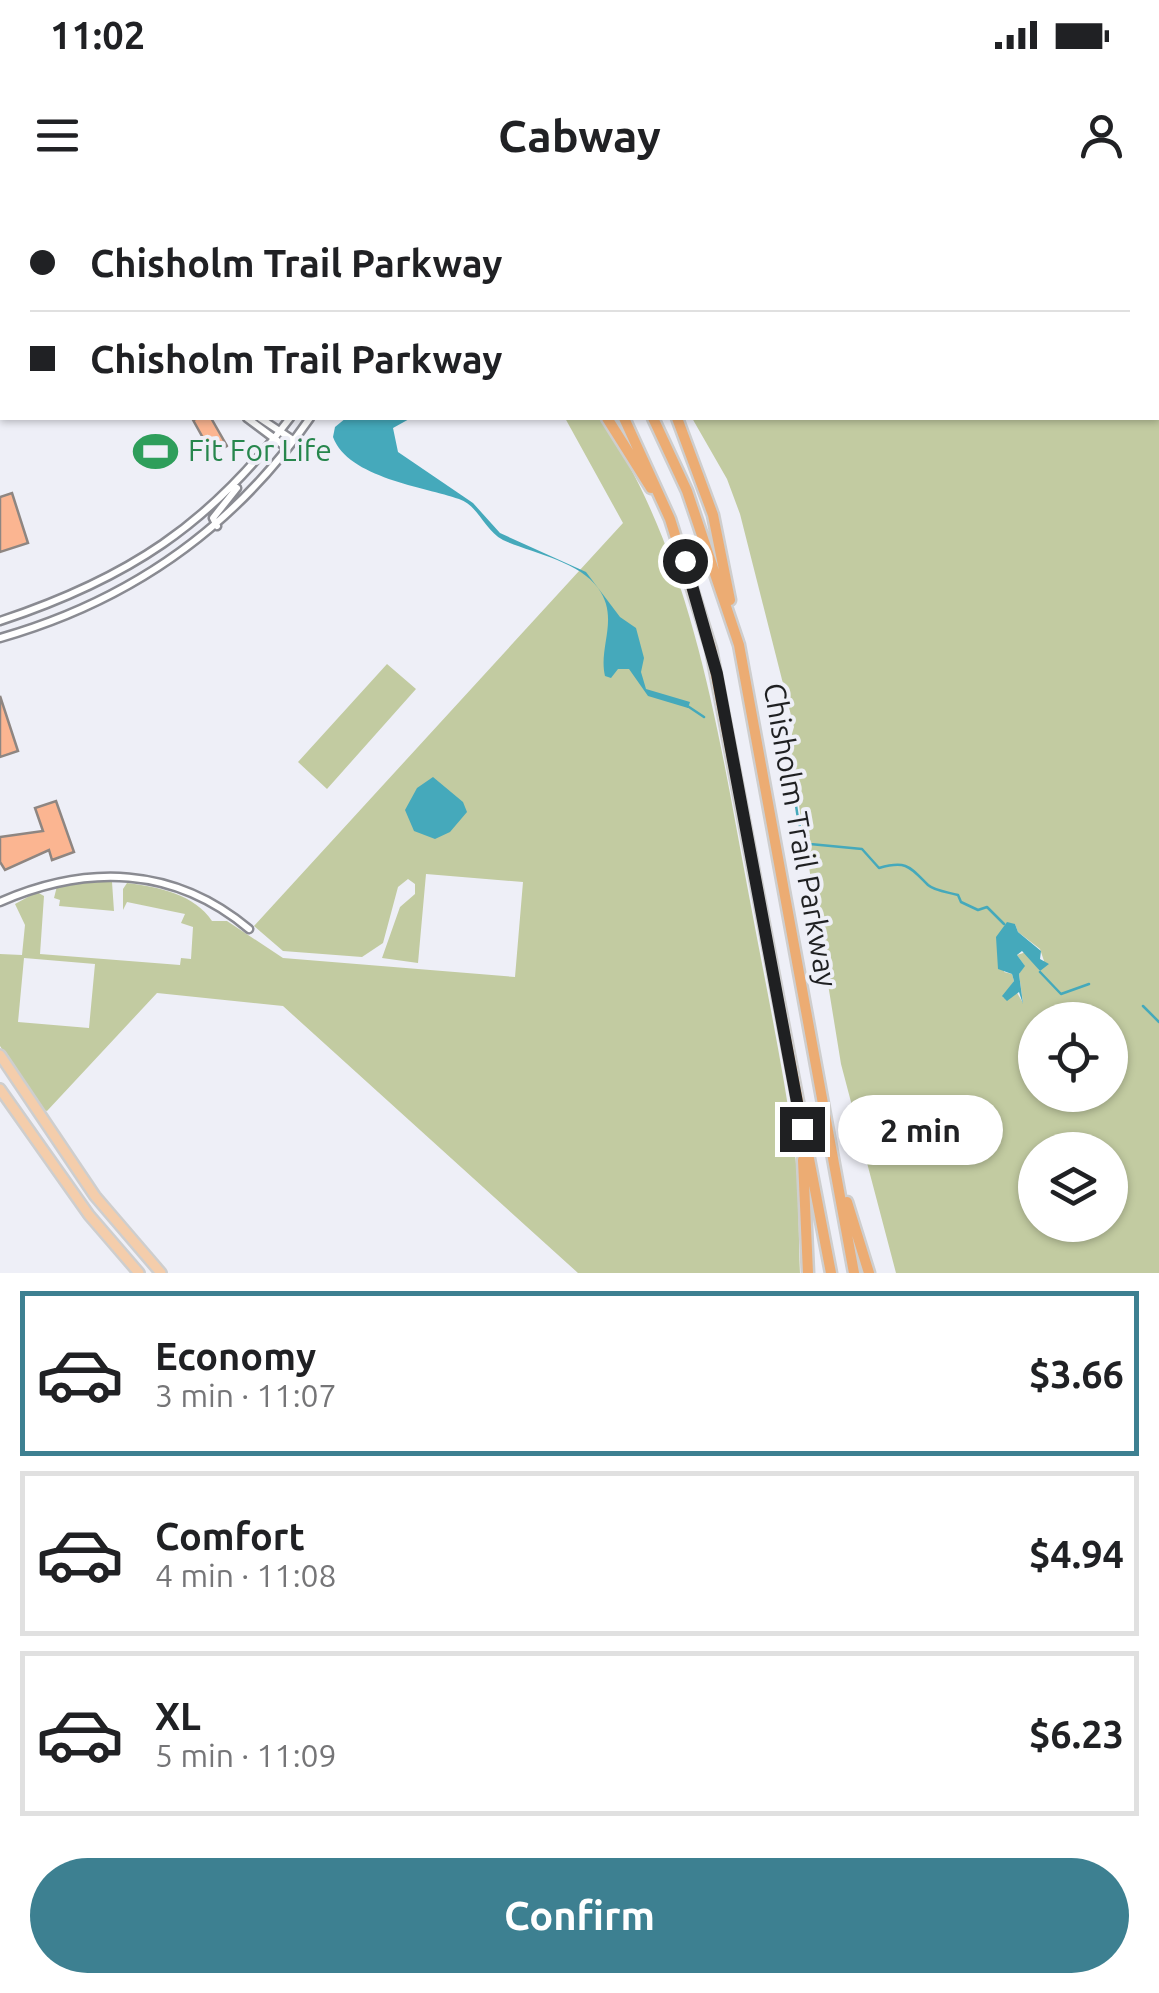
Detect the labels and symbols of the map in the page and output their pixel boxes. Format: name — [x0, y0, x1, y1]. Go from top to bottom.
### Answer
sports icon: Fit For Life — [131, 427, 179, 475]
place label: Fit For Life — [188, 433, 332, 467]
route start — [663, 539, 708, 584]
street label: Chisholm Trail Parkway — [757, 680, 844, 990]
callout: 2 min — [837, 1094, 1002, 1164]
route end — [780, 1107, 825, 1152]

